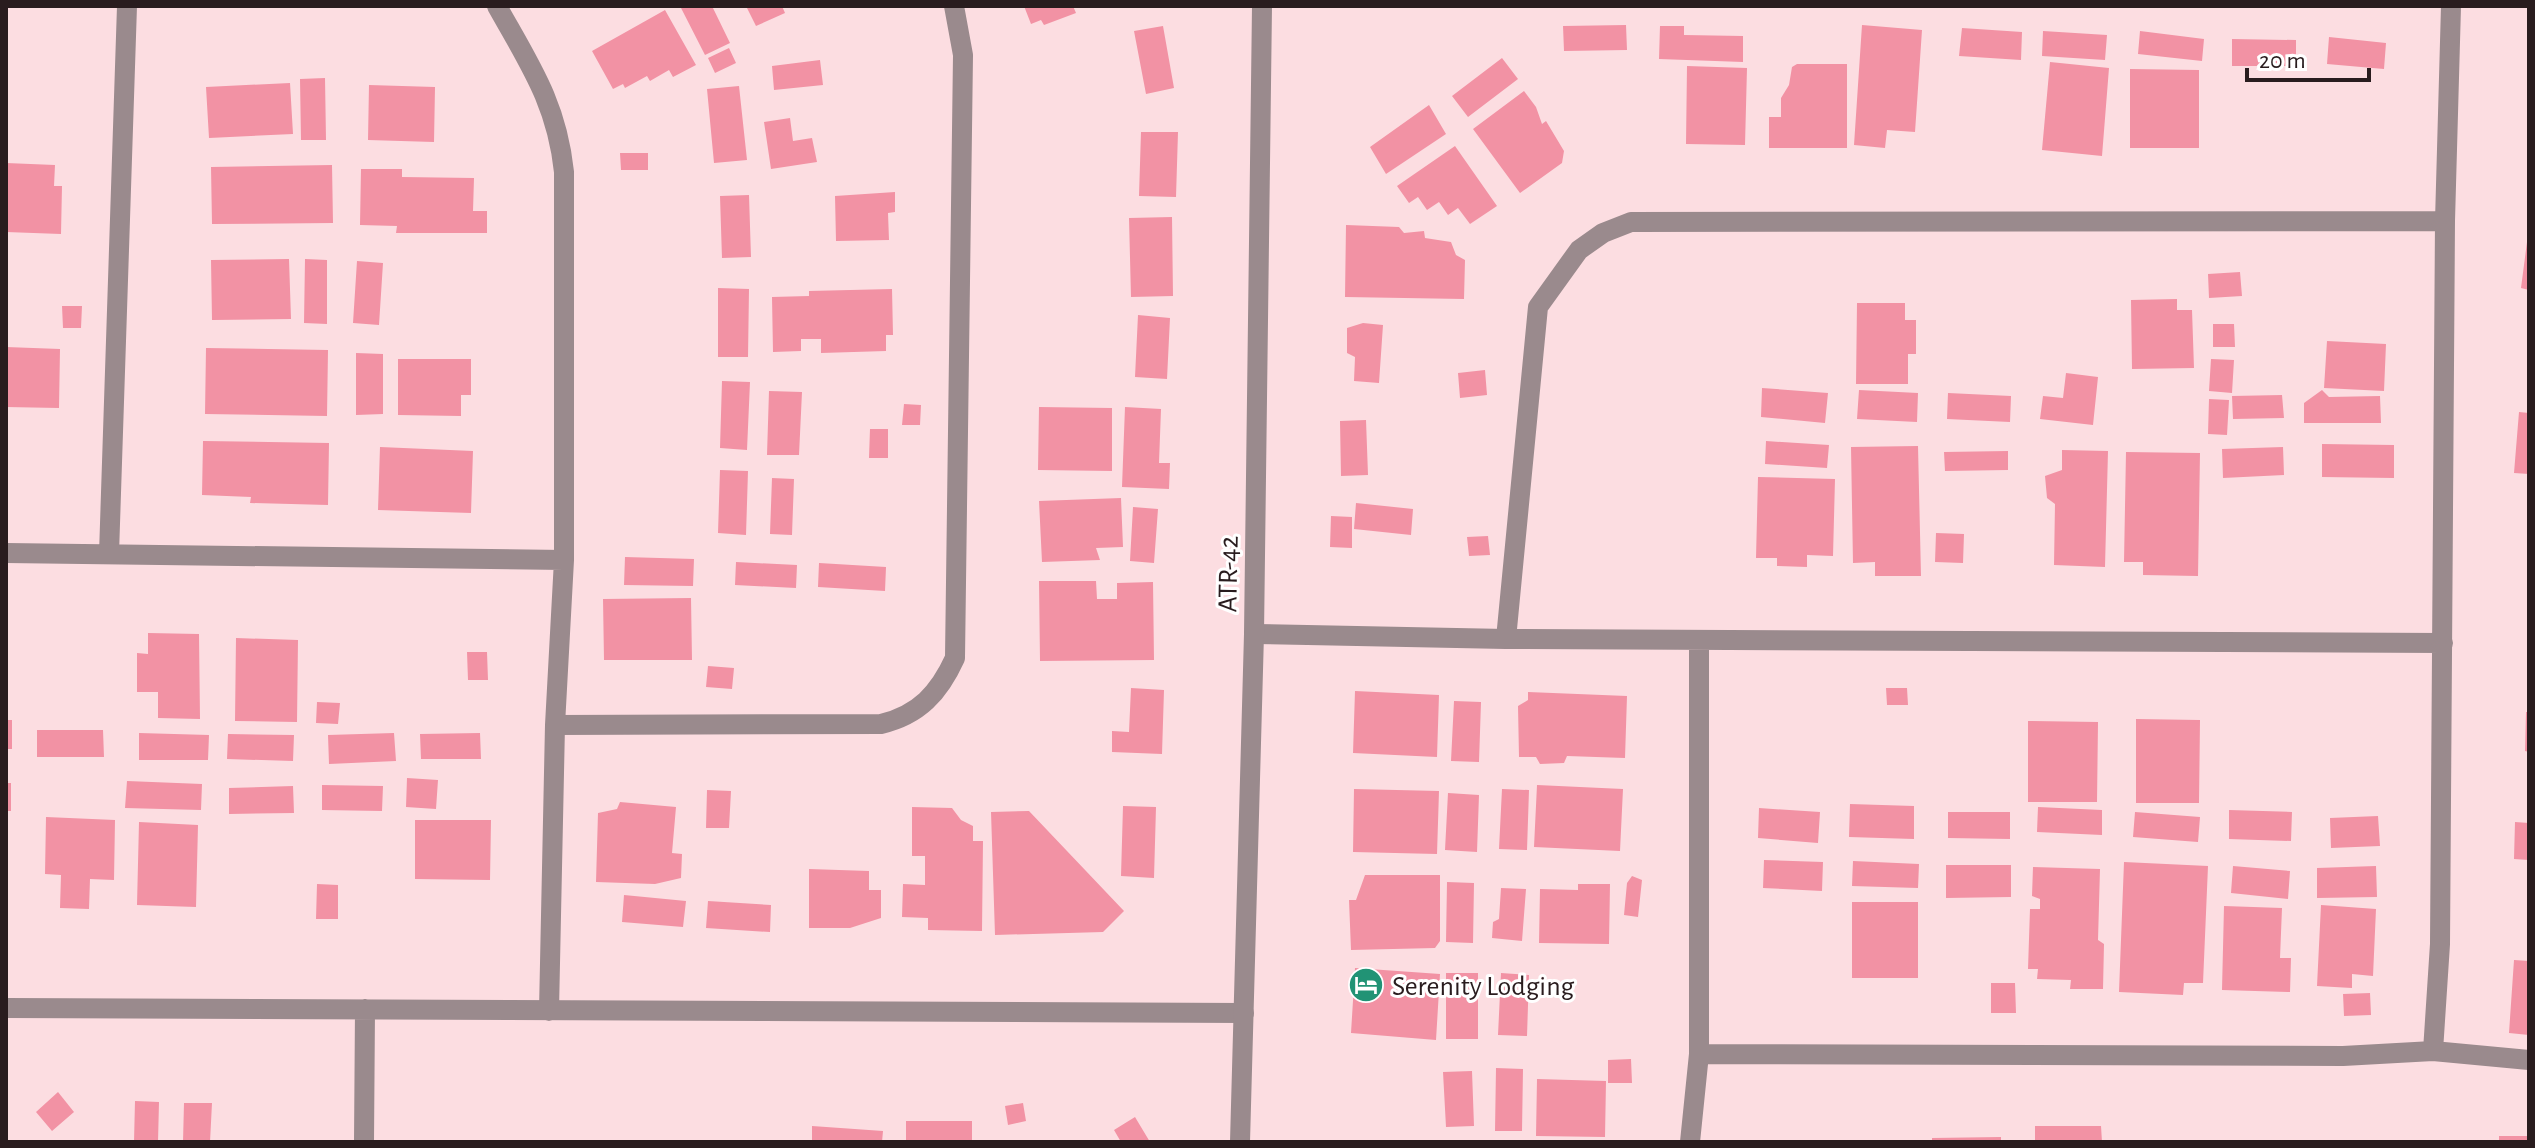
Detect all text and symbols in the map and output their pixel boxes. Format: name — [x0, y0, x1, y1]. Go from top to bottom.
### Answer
scale bar — [2247, 32, 2369, 82]
text: 20 m — [2259, 49, 2306, 73]
street label: ATR-42 — [1214, 535, 1244, 613]
hotel icon: Serenity Lodging — [1347, 966, 1385, 1004]
place label: Serenity Lodging — [1392, 973, 1575, 1001]

